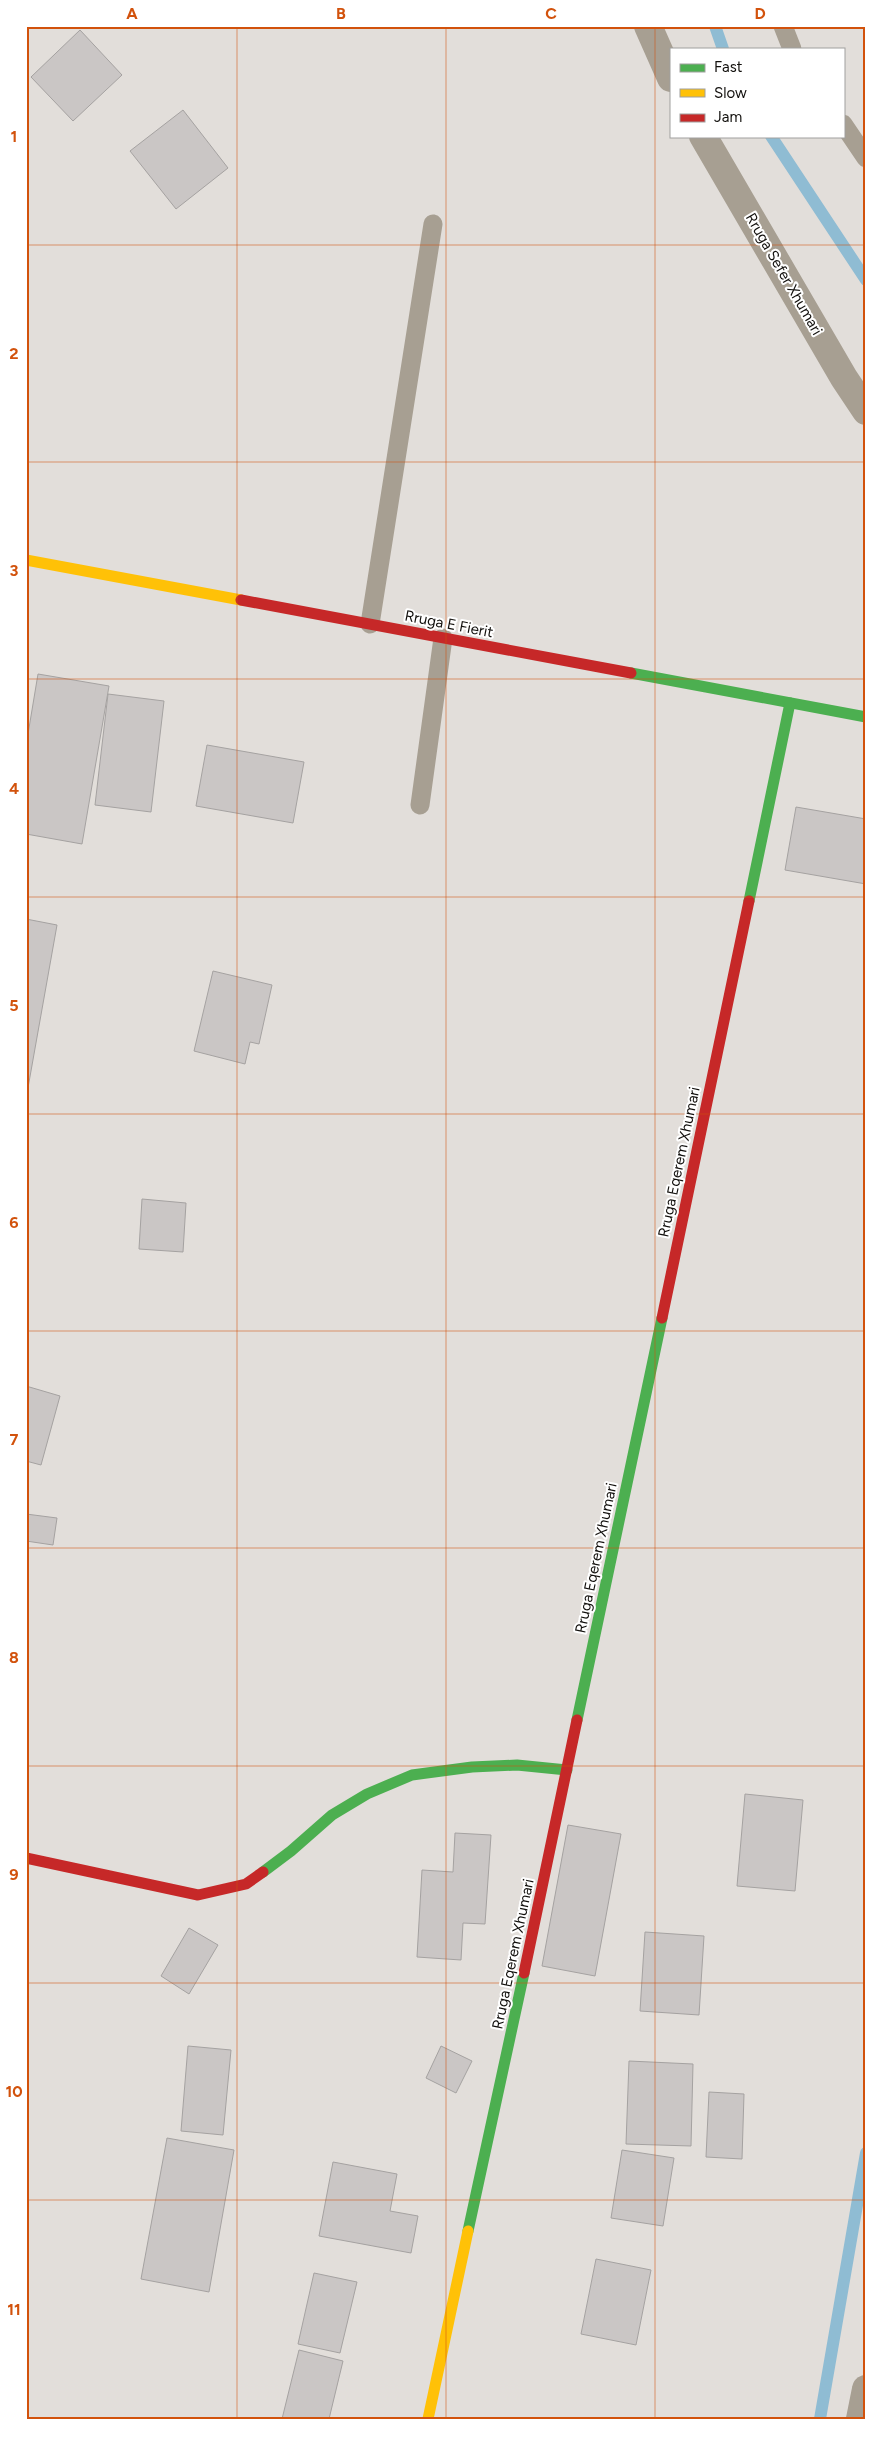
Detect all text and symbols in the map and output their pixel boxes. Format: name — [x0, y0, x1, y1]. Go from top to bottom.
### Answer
text: A — [126, 4, 138, 23]
text: B — [336, 4, 346, 23]
text: C — [545, 4, 557, 23]
text: D — [754, 4, 766, 23]
legend — [670, 48, 844, 138]
text: Fast — [714, 58, 743, 76]
text: Slow — [714, 84, 747, 102]
text: Jam — [714, 108, 742, 126]
text: 1 — [11, 127, 17, 146]
street label: Rruga Sefer Xhumari — [742, 210, 826, 338]
text: 2 — [9, 344, 19, 363]
text: 3 — [10, 561, 19, 580]
street label: Rruga E Fierit — [403, 607, 495, 641]
text: 4 — [9, 779, 19, 798]
text: 5 — [9, 996, 19, 1015]
street label: Rruga Eqerem Xhumari — [654, 1085, 704, 1239]
text: 6 — [9, 1213, 19, 1232]
text: 7 — [10, 1430, 19, 1449]
street label: Rruga Eqerem Xhumari — [571, 1481, 621, 1635]
text: 8 — [9, 1648, 19, 1667]
text: 9 — [9, 1865, 19, 1884]
street label: Rruga Eqerem Xhumari — [488, 1877, 538, 2031]
text: 10 — [5, 2082, 23, 2101]
text: 11 — [7, 2300, 21, 2319]

